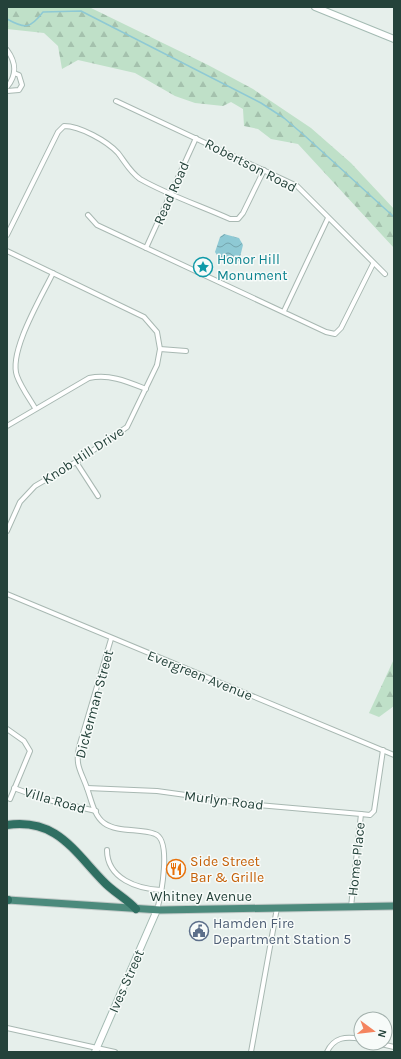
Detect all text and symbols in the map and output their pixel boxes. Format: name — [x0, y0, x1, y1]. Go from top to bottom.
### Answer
street label: Robertson Road — [202, 135, 300, 196]
street label: Read Road — [150, 159, 193, 227]
place label: Honor Hill Monument — [217, 251, 287, 284]
place icon: Honor Hill Monument — [192, 256, 214, 278]
street label: Knob Hill Drive — [39, 423, 127, 488]
street label: Evergreen Avenue — [145, 647, 255, 704]
street label: Dickerman Street — [72, 648, 117, 760]
street label: Villa Road — [22, 784, 88, 817]
street label: Murlyn Road — [183, 787, 265, 814]
street label: Home Place — [344, 821, 369, 897]
place label: Side Street Bar & Grille — [190, 853, 264, 886]
restaurant icon: Side Street Bar & Grille — [165, 858, 187, 880]
street label: Whitney Avenue — [150, 888, 252, 905]
place label: Hamden Fire Department Station 5 — [213, 915, 351, 948]
public building icon: Hamden Fire Department Station 5 — [188, 920, 210, 942]
street label: Ives Street — [105, 947, 148, 1015]
north arrow — [353, 1011, 393, 1051]
text: N — [375, 1028, 389, 1039]

